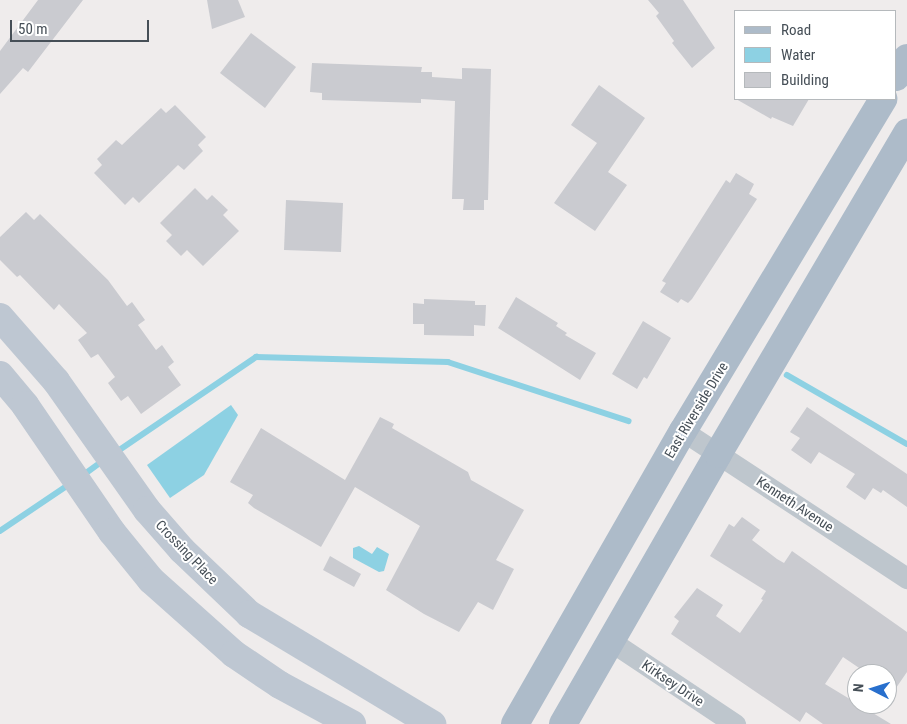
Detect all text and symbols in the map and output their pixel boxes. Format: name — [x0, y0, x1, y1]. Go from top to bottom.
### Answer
scale bar — [12, 10, 151, 42]
legend — [734, 10, 897, 100]
text: 50 m — [18, 20, 48, 38]
text: Road — [781, 21, 811, 39]
text: Water — [781, 46, 815, 64]
text: Building — [781, 71, 829, 89]
street label: East Riverside Drive — [661, 359, 731, 461]
street label: Kenneth Avenue — [753, 473, 837, 535]
street label: Crossing Place — [152, 516, 222, 588]
street label: Kirksey Drive — [639, 656, 707, 710]
north arrow — [847, 664, 897, 714]
text: N — [850, 683, 866, 693]

